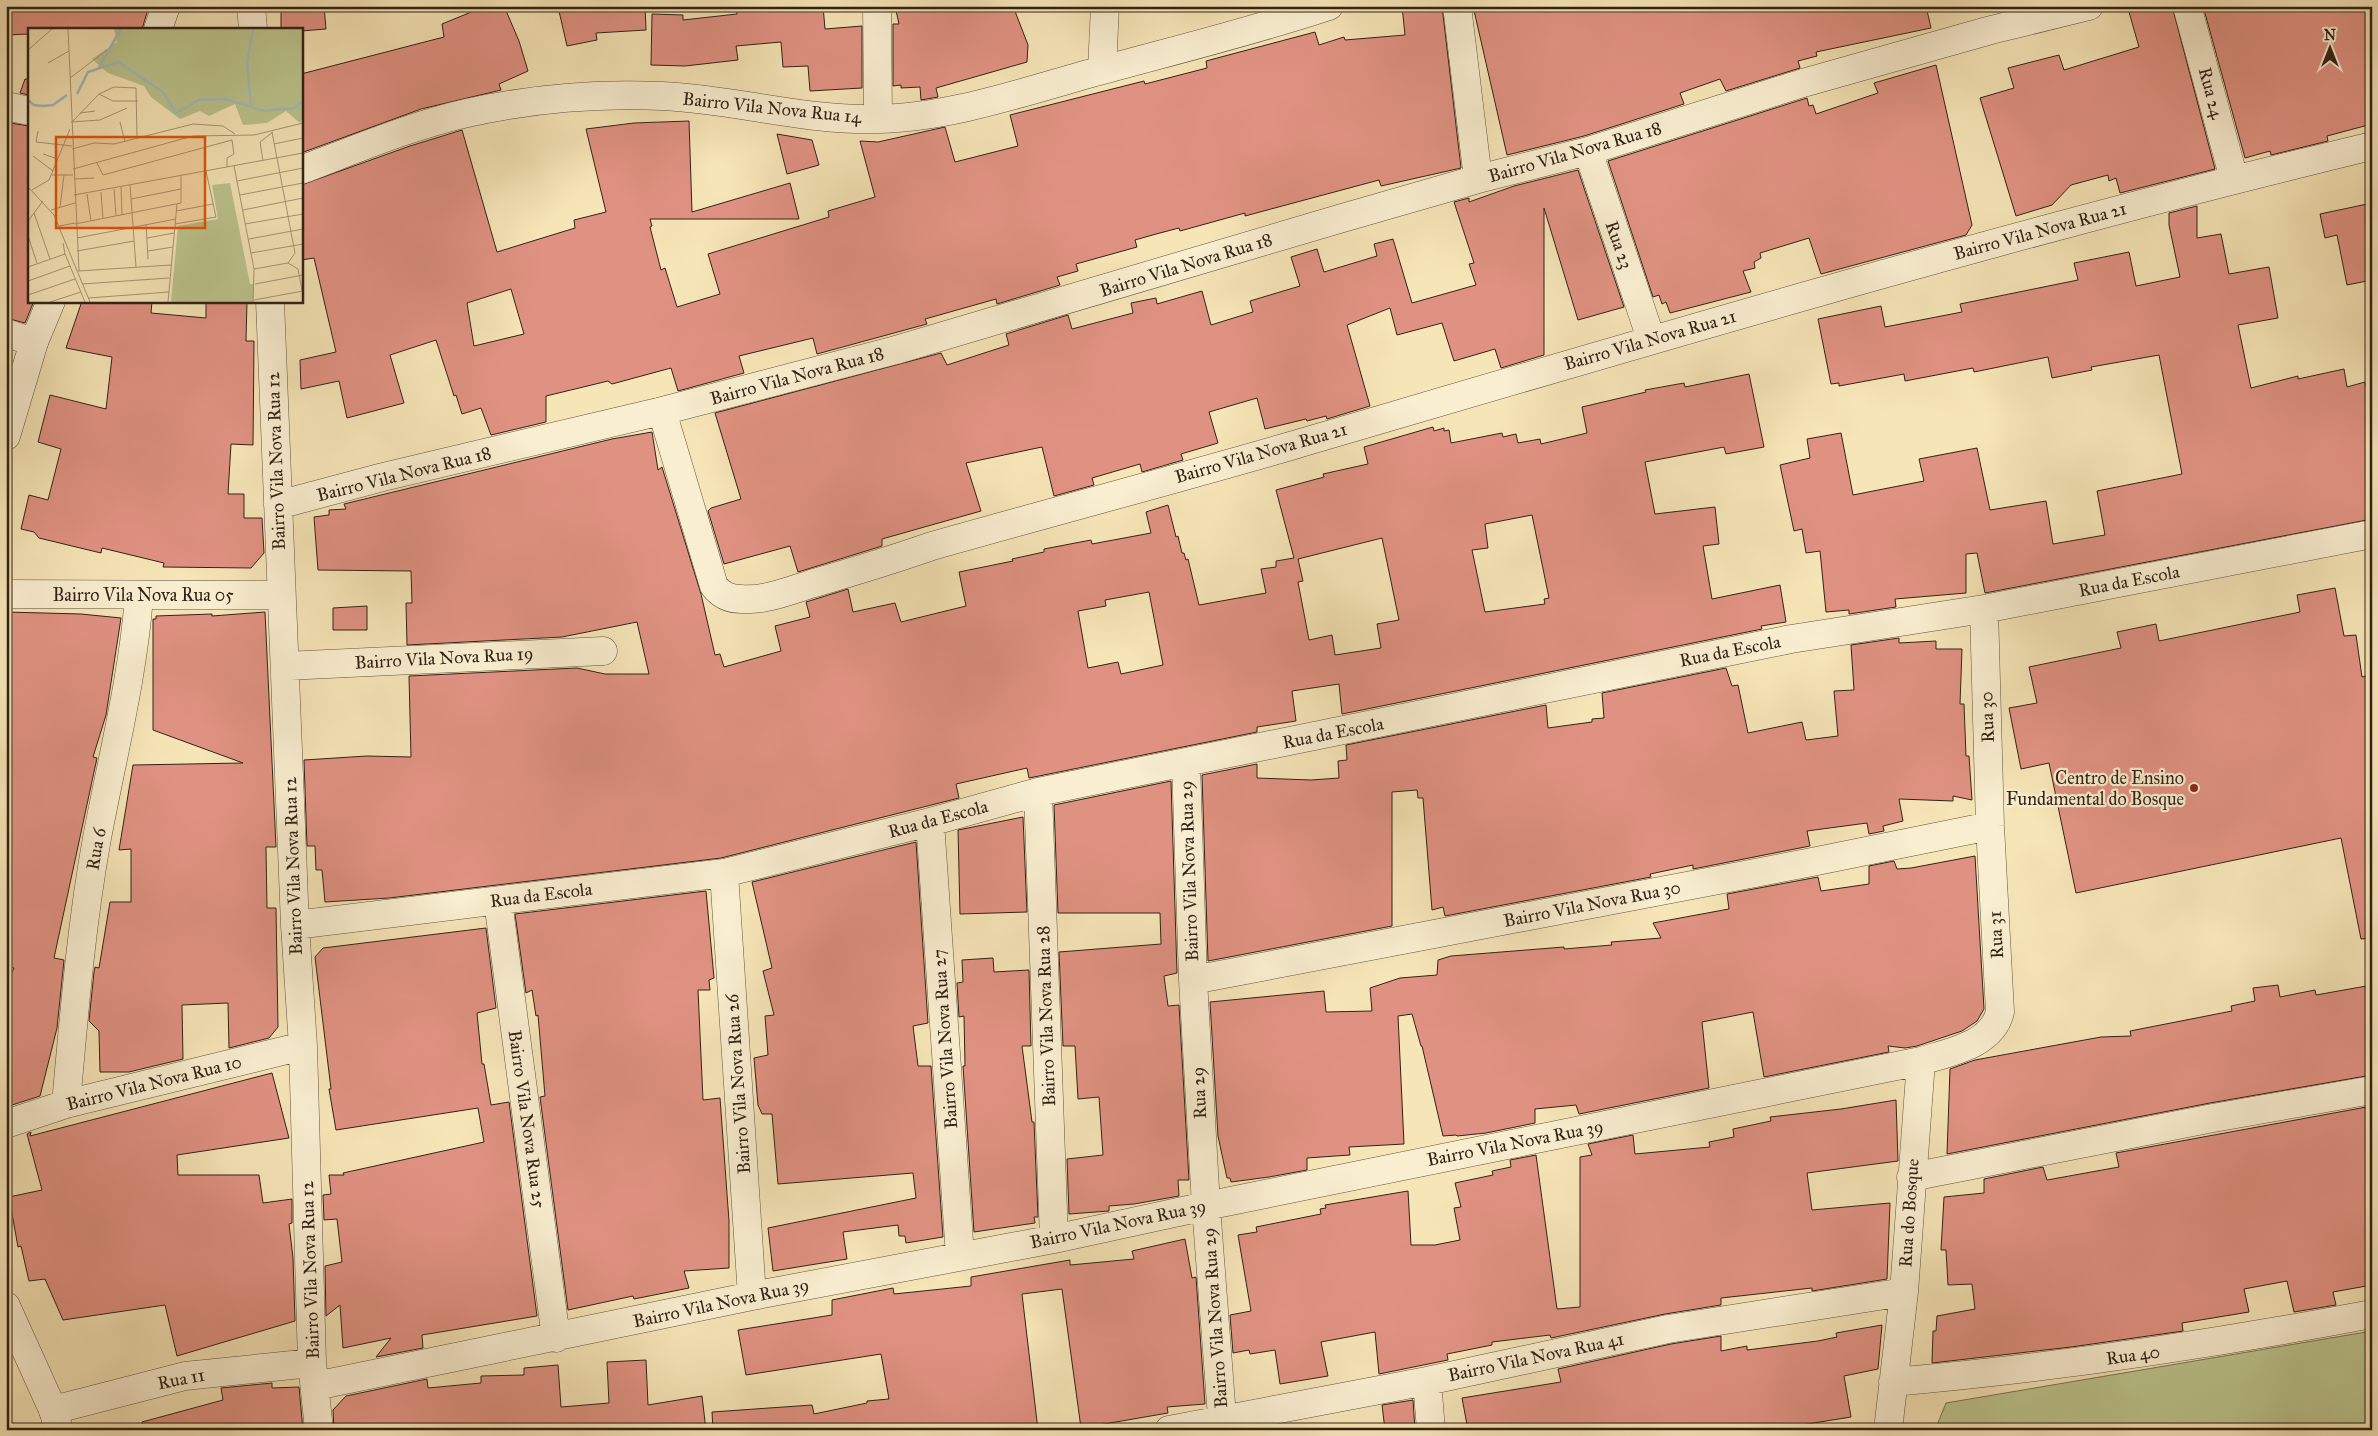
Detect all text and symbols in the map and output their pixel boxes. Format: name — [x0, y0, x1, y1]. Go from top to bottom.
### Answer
north arrow — [2306, 22, 2356, 72]
text: N — [2324, 27, 2336, 44]
inset map — [28, 28, 302, 302]
street label: Rua 24 — [2194, 65, 2229, 122]
street label: Bairro Vila Nova Rua 14 — [682, 88, 863, 128]
street label: Bairro Vila Nova Rua 18 — [1486, 117, 1664, 187]
street label: Bairro Vila Nova Rua 21 — [1951, 197, 2129, 265]
street label: Rua 23 — [1601, 218, 1637, 272]
street label: Bairro Vila Nova Rua 18 — [1097, 228, 1275, 302]
street label: Bairro Vila Nova Rua 21 — [1561, 305, 1739, 375]
street label: Bairro Vila Nova Rua 18 — [708, 342, 886, 410]
street label: Bairro Vila Nova Rua 12 — [262, 371, 290, 551]
street label: Bairro Vila Nova Rua 21 — [1172, 418, 1350, 488]
street label: Bairro Vila Nova Rua 18 — [314, 442, 494, 506]
street label: Rua da Escola — [2076, 560, 2182, 602]
street label: Bairro Vila Nova Rua 05 — [52, 584, 234, 606]
street label: Rua da Escola — [1677, 630, 1783, 672]
street label: Bairro Vila Nova Rua 19 — [354, 642, 534, 674]
street label: Rua 30 — [1975, 691, 1999, 743]
street label: Rua da Escola — [1280, 712, 1386, 754]
place label: Centro de Ensino Fundamental do Bosque — [2006, 767, 2184, 811]
street label: Bairro Vila Nova Rua 12 — [279, 776, 307, 956]
street label: Bairro Vila Nova Rua 29 — [1175, 780, 1203, 962]
marker: Centro de Ensino Fundamental do Bosque — [2188, 782, 2200, 794]
street label: Rua da Escola — [886, 795, 991, 843]
street label: Rua 6 — [81, 825, 111, 872]
street label: Bairro Vila Nova Rua 30 — [1502, 876, 1682, 932]
street label: Rua da Escola — [489, 878, 594, 912]
street label: Rua 31 — [1984, 911, 2008, 959]
street label: Bairro Vila Nova Rua 28 — [1032, 925, 1060, 1107]
street label: Bairro Vila Nova Rua 27 — [928, 948, 962, 1130]
street label: Bairro Vila Nova Rua 26 — [721, 992, 755, 1175]
street label: Bairro Vila Nova Rua 25 — [504, 1029, 550, 1210]
street label: Bairro Vila Nova Rua 10 — [64, 1051, 244, 1115]
street label: Rua 29 — [1187, 1066, 1211, 1120]
street label: Bairro Vila Nova Rua 39 — [1425, 1115, 1605, 1171]
street label: Rua do Bosque — [1894, 1158, 1925, 1268]
street label: Bairro Vila Nova Rua 12 — [296, 1180, 324, 1360]
street label: Bairro Vila Nova Rua 39 — [1028, 1195, 1208, 1253]
street label: Bairro Vila Nova Rua 29 — [1198, 1227, 1232, 1409]
street label: Bairro Vila Nova Rua 39 — [631, 1274, 811, 1332]
street label: Bairro Vila Nova Rua 41 — [1446, 1328, 1626, 1386]
street label: Rua 40 — [2105, 1340, 2161, 1370]
street label: Rua 11 — [155, 1364, 207, 1394]

